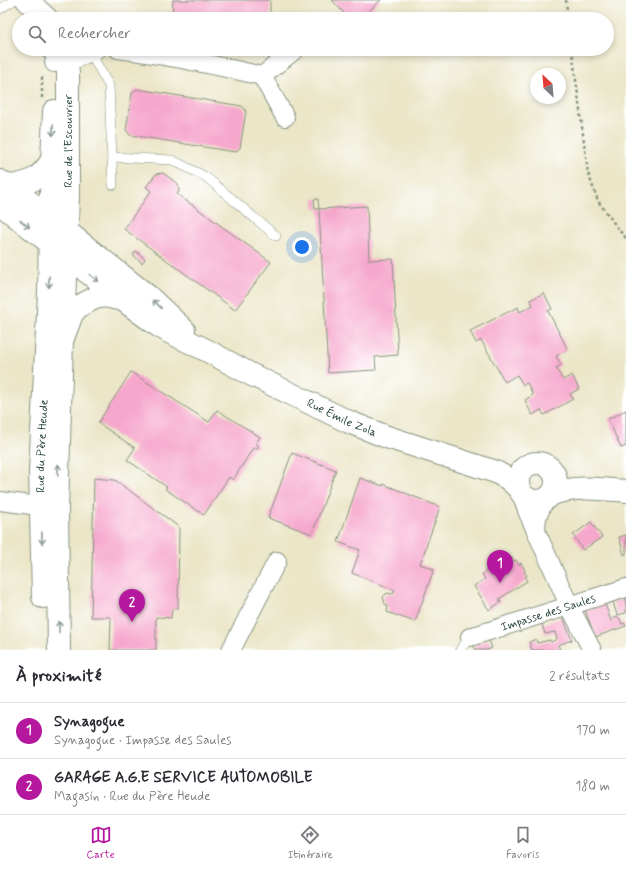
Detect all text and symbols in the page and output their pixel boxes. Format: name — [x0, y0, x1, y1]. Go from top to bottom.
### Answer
search box — [12, 12, 614, 56]
icon: search — [26, 23, 48, 45]
text: Rechercher — [58, 24, 131, 44]
north arrow — [530, 68, 566, 104]
street label: Rue de l'Escouvrier — [61, 94, 77, 188]
one-way arrow — [49, 123, 57, 136]
one-way arrow — [19, 219, 30, 228]
your location — [292, 237, 312, 257]
one-way arrow — [89, 274, 100, 282]
one-way arrow — [45, 275, 53, 288]
one-way arrow — [151, 300, 162, 309]
street label: Rue Émile Zola — [304, 396, 379, 441]
street label: Rue du Père Heude — [33, 399, 53, 493]
one-way arrow — [55, 464, 62, 477]
one-way arrow — [38, 531, 46, 544]
pin: 1 — [487, 550, 513, 583]
pin: 2 — [119, 589, 145, 622]
street label: Impasse des Saules — [499, 591, 598, 636]
one-way arrow — [55, 621, 63, 634]
text: À proximité — [16, 665, 101, 687]
text: 2 résultats — [549, 668, 610, 685]
text: Synagogue — [54, 712, 125, 732]
text: 1 — [26, 722, 32, 739]
text: 170 m — [576, 722, 610, 739]
text: Synagogue · Impasse des Saules — [54, 732, 231, 749]
text: GARAGE A.G.E SERVICE AUTOMOBILE — [54, 768, 313, 788]
text: 2 — [26, 778, 32, 795]
text: 180 m — [575, 778, 610, 795]
text: Magasin · Rue du Père Heude — [54, 788, 210, 805]
tab: Carte — [87, 824, 115, 862]
tab: Itinéraire — [288, 824, 333, 862]
tab: Favoris — [506, 824, 539, 862]

